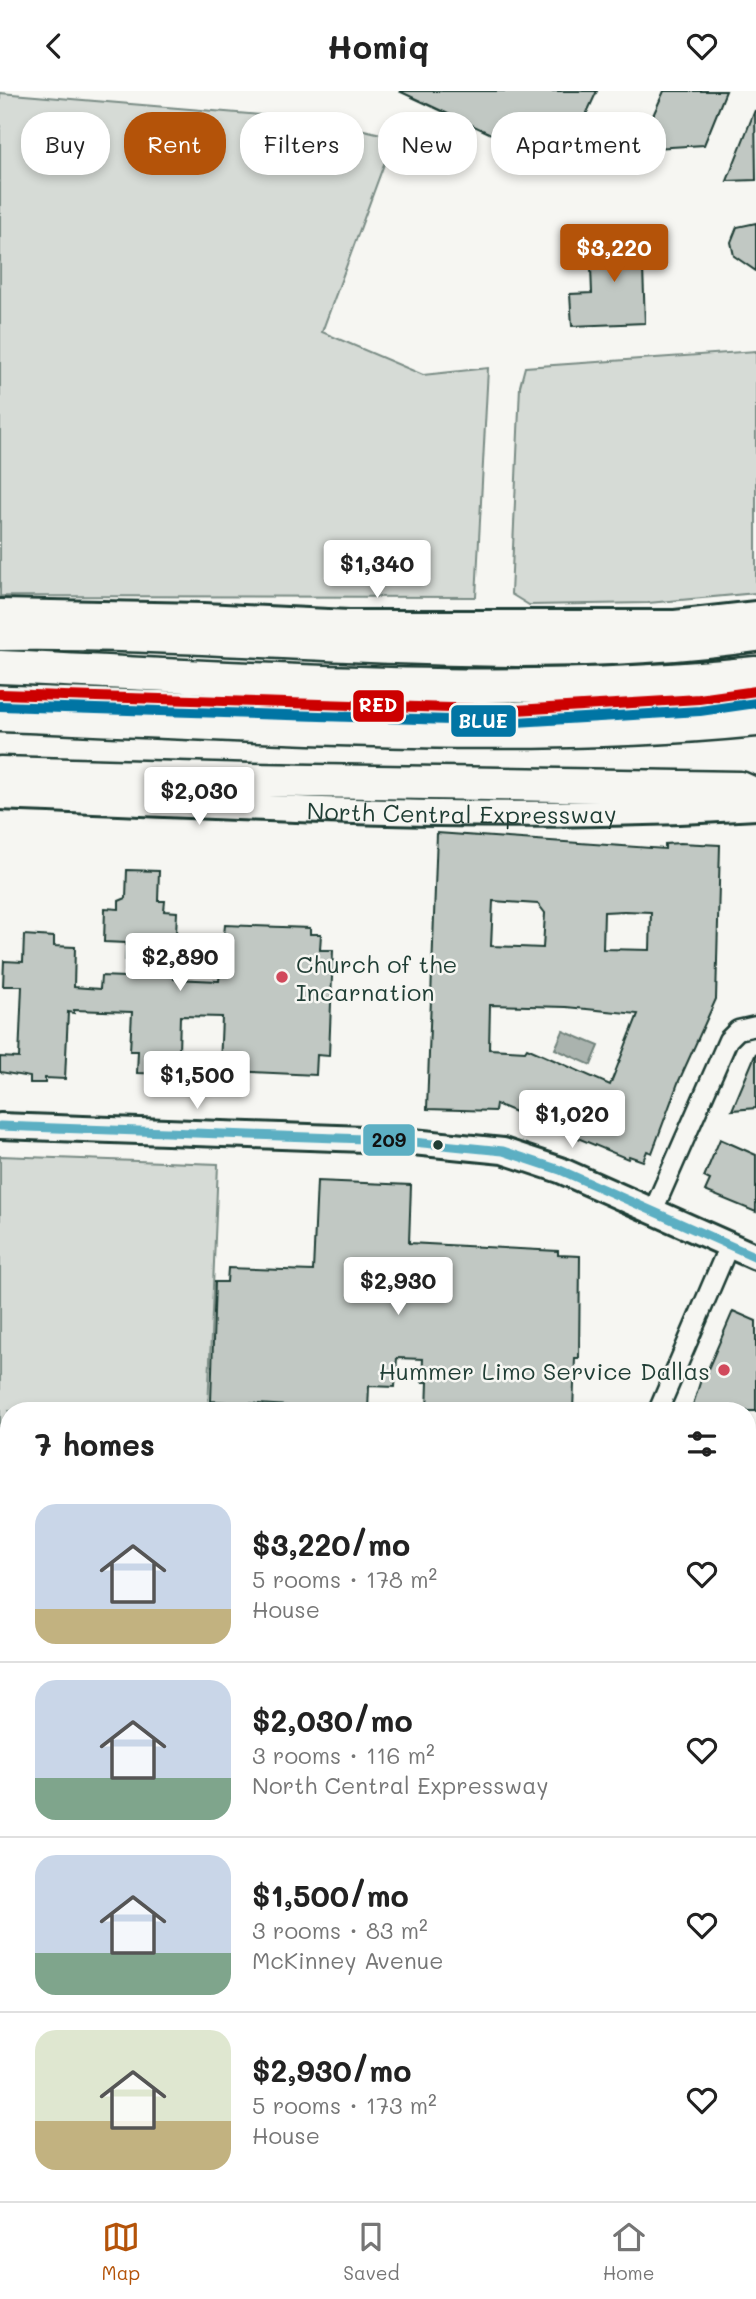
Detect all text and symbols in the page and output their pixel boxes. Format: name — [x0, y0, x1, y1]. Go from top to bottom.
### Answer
text: Homiq — [327, 25, 429, 67]
icon: back — [35, 27, 73, 65]
icon: heart — [683, 27, 721, 65]
chip: Buy — [21, 112, 110, 175]
chip: Rent — [124, 112, 226, 175]
chip: Filters — [240, 112, 364, 175]
chip: New — [378, 112, 477, 175]
chip: Apartment — [491, 112, 666, 175]
pin: $3,220 — [557, 225, 671, 284]
text: $3,220 — [576, 232, 652, 262]
pin: $1,340 — [320, 540, 434, 600]
text: $1,340 — [340, 548, 414, 578]
line badge: RED — [352, 689, 405, 723]
text: RED — [359, 692, 397, 717]
line badge: BLUE — [450, 704, 517, 738]
text: BLUE — [458, 708, 508, 733]
pin: $2,030 — [142, 767, 256, 827]
text: $2,030 — [160, 775, 238, 805]
street label: North Central Expressway — [306, 794, 617, 829]
pin: $2,890 — [123, 933, 237, 993]
text: $2,890 — [141, 941, 219, 971]
place label: Church of the Incarnation — [296, 948, 457, 1007]
marker: Church of the Incarnation — [274, 969, 290, 985]
pin: $1,500 — [140, 1051, 254, 1111]
text: $1,500 — [160, 1059, 234, 1089]
pin: $1,020 — [515, 1091, 629, 1150]
text: $1,020 — [535, 1098, 609, 1128]
line badge: 209 — [362, 1123, 416, 1157]
text: 209 — [372, 1127, 407, 1152]
unlabelled marker — [431, 1138, 445, 1152]
pin: $2,930 — [341, 1257, 455, 1317]
text: $2,930 — [360, 1265, 436, 1295]
place label: Hummer Limo Service Dallas — [379, 1355, 710, 1386]
marker: Hummer Limo Service Dallas — [716, 1362, 732, 1378]
text: 7 homes — [35, 1424, 155, 1464]
icon: filters — [683, 1425, 721, 1463]
text: $3,220/mo — [252, 1524, 410, 1564]
icon: home — [91, 1532, 175, 1616]
icon: heart — [683, 1555, 721, 1593]
text: 5 rooms · 178 m² — [252, 1564, 437, 1594]
text: House — [252, 1594, 320, 1624]
text: $2,030/mo — [252, 1700, 413, 1740]
icon: home — [91, 1708, 175, 1792]
icon: heart — [683, 1731, 721, 1769]
text: 3 rooms · 116 m² — [252, 1740, 435, 1770]
text: North Central Expressway — [252, 1770, 549, 1800]
text: $1,500/mo — [252, 1875, 409, 1915]
icon: home — [91, 1883, 175, 1967]
icon: heart — [683, 1906, 721, 1944]
text: 3 rooms · 83 m² — [252, 1915, 428, 1945]
text: McKinney Avenue — [252, 1945, 444, 1975]
text: $2,930/mo — [252, 2050, 411, 2090]
icon: home — [91, 2058, 175, 2142]
icon: heart — [683, 2081, 721, 2119]
text: 5 rooms · 173 m² — [252, 2090, 437, 2120]
text: House — [252, 2120, 320, 2150]
tab: Map — [102, 2218, 140, 2285]
tab: Saved — [343, 2218, 400, 2285]
tab: Home — [603, 2218, 654, 2285]

